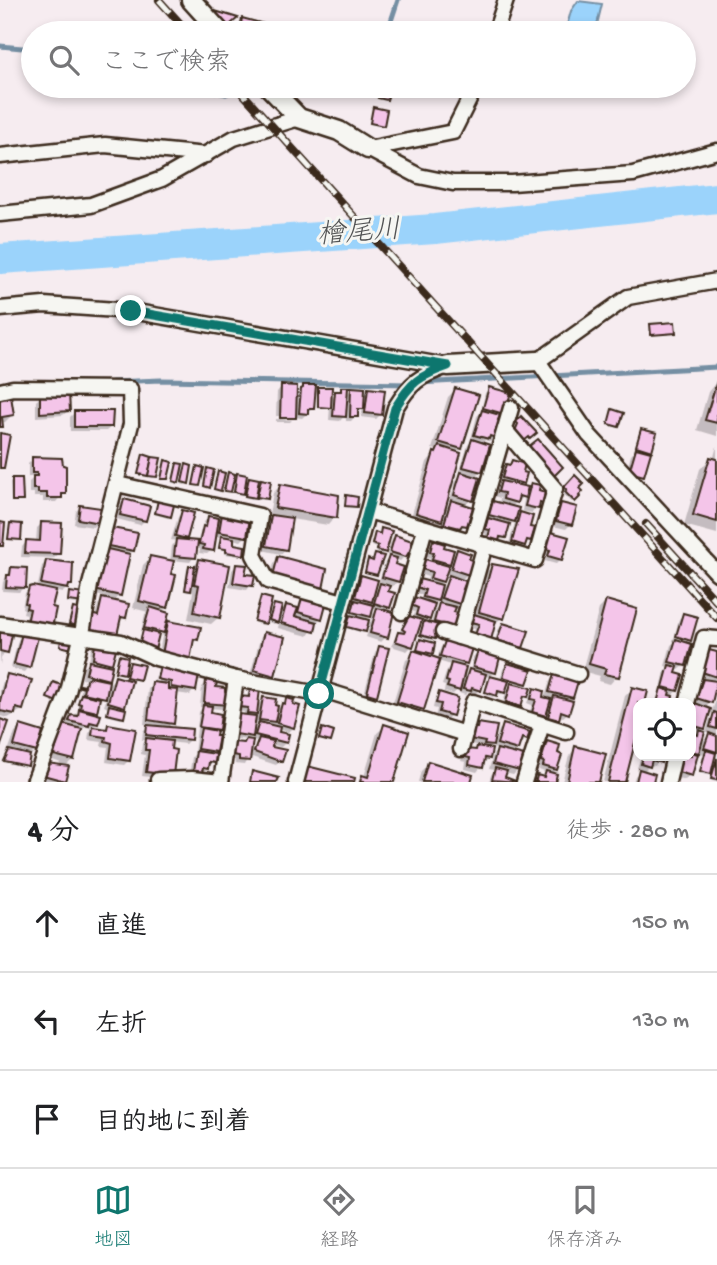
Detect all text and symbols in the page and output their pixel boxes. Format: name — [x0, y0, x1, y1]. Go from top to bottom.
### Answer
search box — [21, 21, 696, 98]
icon: search — [45, 41, 83, 79]
text: ここで検索 — [101, 49, 231, 80]
water label: 檜尾川 — [316, 214, 402, 253]
route end — [115, 295, 146, 326]
route start — [303, 678, 334, 709]
map controls — [633, 698, 696, 761]
button: locate — [633, 698, 696, 761]
text: 4 分 — [28, 816, 79, 851]
text: 徒歩 · 280 m — [566, 819, 689, 846]
icon: ahead — [28, 904, 66, 942]
text: 150 m — [633, 910, 689, 937]
text: 直進 — [95, 913, 147, 944]
icon: left — [28, 1002, 66, 1040]
text: 130 m — [633, 1008, 689, 1035]
text: 左折 — [95, 1011, 147, 1042]
icon: arrive — [28, 1100, 66, 1138]
text: 目的地に到着 — [95, 1109, 251, 1140]
tab: 地図 — [94, 1181, 132, 1253]
tab: 経路 — [320, 1181, 359, 1253]
tab: 保存済み — [547, 1181, 623, 1253]

